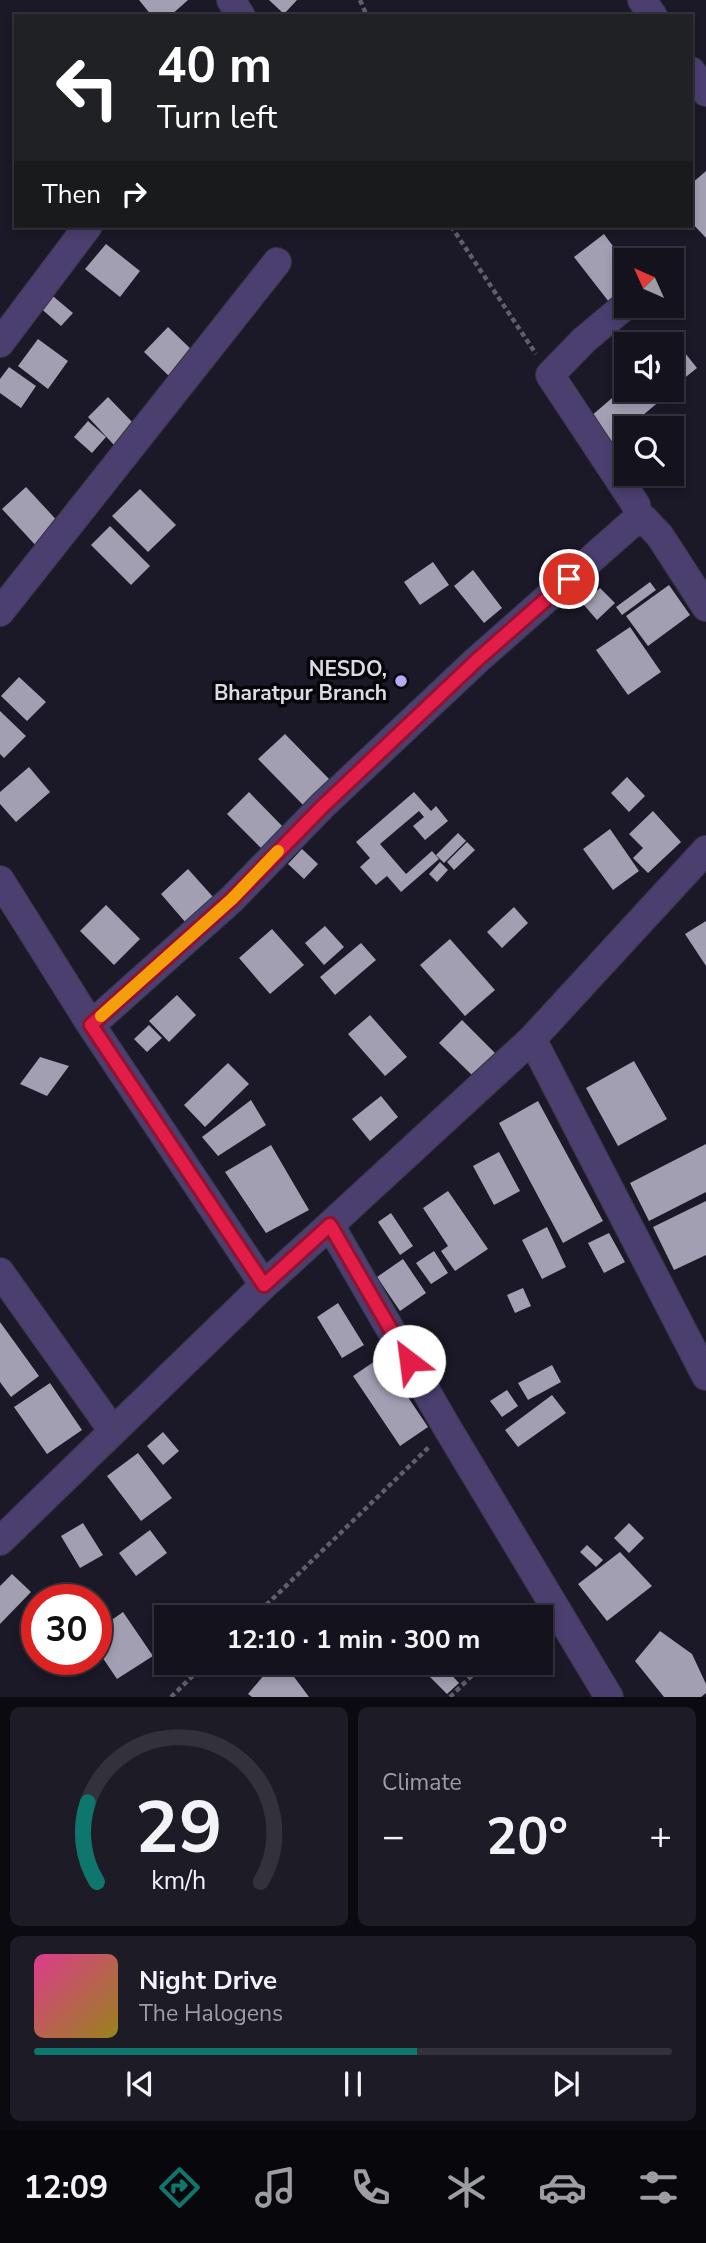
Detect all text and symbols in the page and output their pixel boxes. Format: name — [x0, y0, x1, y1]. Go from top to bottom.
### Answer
text: 40 m — [157, 32, 272, 99]
icon: left — [42, 42, 133, 133]
text: Turn left — [157, 96, 277, 139]
icon: right — [115, 175, 153, 213]
text: Then — [42, 177, 101, 212]
north arrow — [614, 248, 684, 318]
map controls — [614, 248, 684, 486]
button: sound — [614, 332, 684, 402]
button: search — [614, 416, 684, 486]
pin — [539, 549, 599, 609]
icon: arrive — [550, 560, 588, 598]
place label: NESDO, Bharatpur Branch — [214, 655, 387, 707]
marker: NESDO, Bharatpur Branch — [393, 673, 409, 689]
position arrow — [372, 1324, 446, 1398]
speed limit sign: 30 — [21, 1584, 112, 1675]
text: 12:10 · 1 min · 300 m — [227, 1622, 480, 1657]
text: Climate — [382, 1767, 462, 1798]
text: 29 — [135, 1779, 223, 1879]
text: 20° — [486, 1801, 568, 1872]
text: − — [382, 1811, 405, 1862]
text: + — [649, 1811, 672, 1862]
text: km/h — [151, 1864, 207, 1898]
text: Night Drive — [139, 1963, 277, 1998]
text: The Halogens — [139, 1998, 283, 2029]
icon: previous — [121, 2065, 159, 2103]
icon: pause — [334, 2065, 372, 2103]
icon: next — [547, 2065, 585, 2103]
icon: directions — [155, 2163, 204, 2212]
icon: music — [251, 2163, 300, 2212]
icon: phone — [346, 2163, 395, 2212]
icon: climate — [442, 2163, 491, 2212]
icon: car — [538, 2163, 587, 2212]
icon: filters — [634, 2163, 683, 2212]
text: 12:09 — [23, 2166, 108, 2209]

